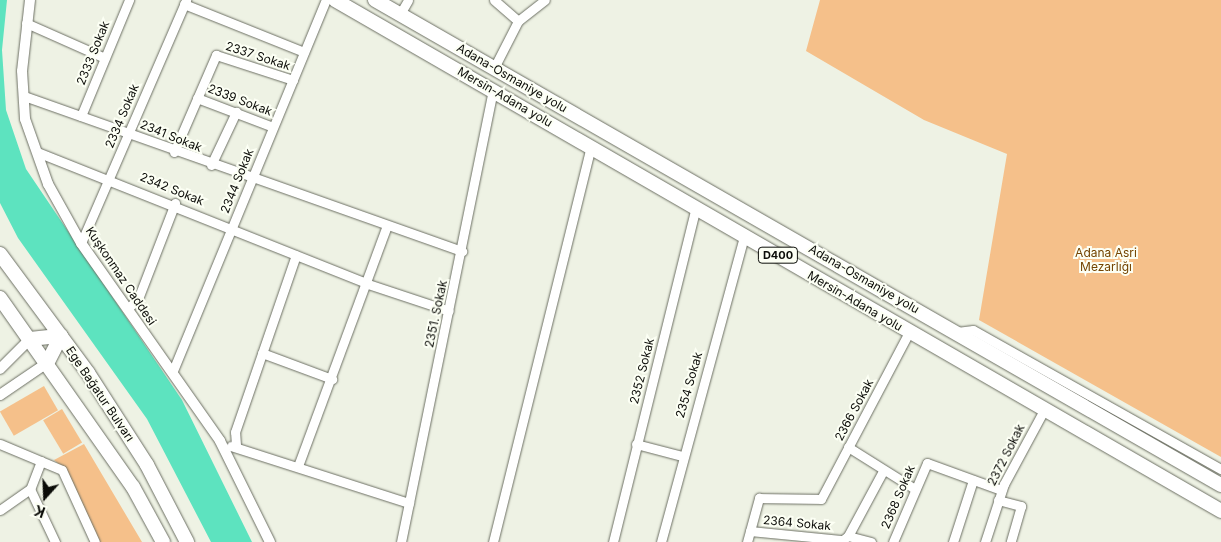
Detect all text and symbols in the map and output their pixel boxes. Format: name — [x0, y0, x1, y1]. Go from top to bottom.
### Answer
street label: 2333 Sokak — [74, 19, 112, 87]
street label: 2337 Sokak — [224, 39, 292, 73]
street label: Adana-Osmaniye yolu — [454, 41, 570, 115]
street label: Mersin-Adana yolu — [455, 64, 555, 130]
street label: 2339 Sokak — [206, 81, 274, 119]
street label: 2334 Sokak — [102, 82, 142, 150]
street label: 2341 Sokak — [138, 117, 204, 155]
street label: 2344 Sokak — [218, 147, 256, 215]
street label: 2342 Sokak — [138, 170, 206, 208]
street label: Kuşkonmaz Caddesi — [83, 224, 159, 328]
street label: Adana-Osmaniye yolu — [806, 242, 922, 316]
road number: D400 — [757, 246, 799, 264]
park label: Adana Asri Mezarlığı — [1075, 246, 1137, 274]
street label: Mersin-Adana yolu — [805, 268, 905, 334]
street label: 2351. Sokak — [422, 279, 450, 349]
street label: 2352 Sokak — [627, 336, 657, 406]
street label: Ege Bağatur Bulvarı — [63, 344, 137, 444]
street label: 2354 Sokak — [673, 350, 705, 420]
street label: 2366 Sokak — [832, 377, 876, 443]
street label: 2372 Sokak — [984, 422, 1028, 488]
street label: 2368 Sokak — [878, 463, 918, 531]
north arrow — [20, 472, 70, 522]
text: K — [32, 502, 47, 521]
street label: 2364 Sokak — [762, 513, 832, 533]

